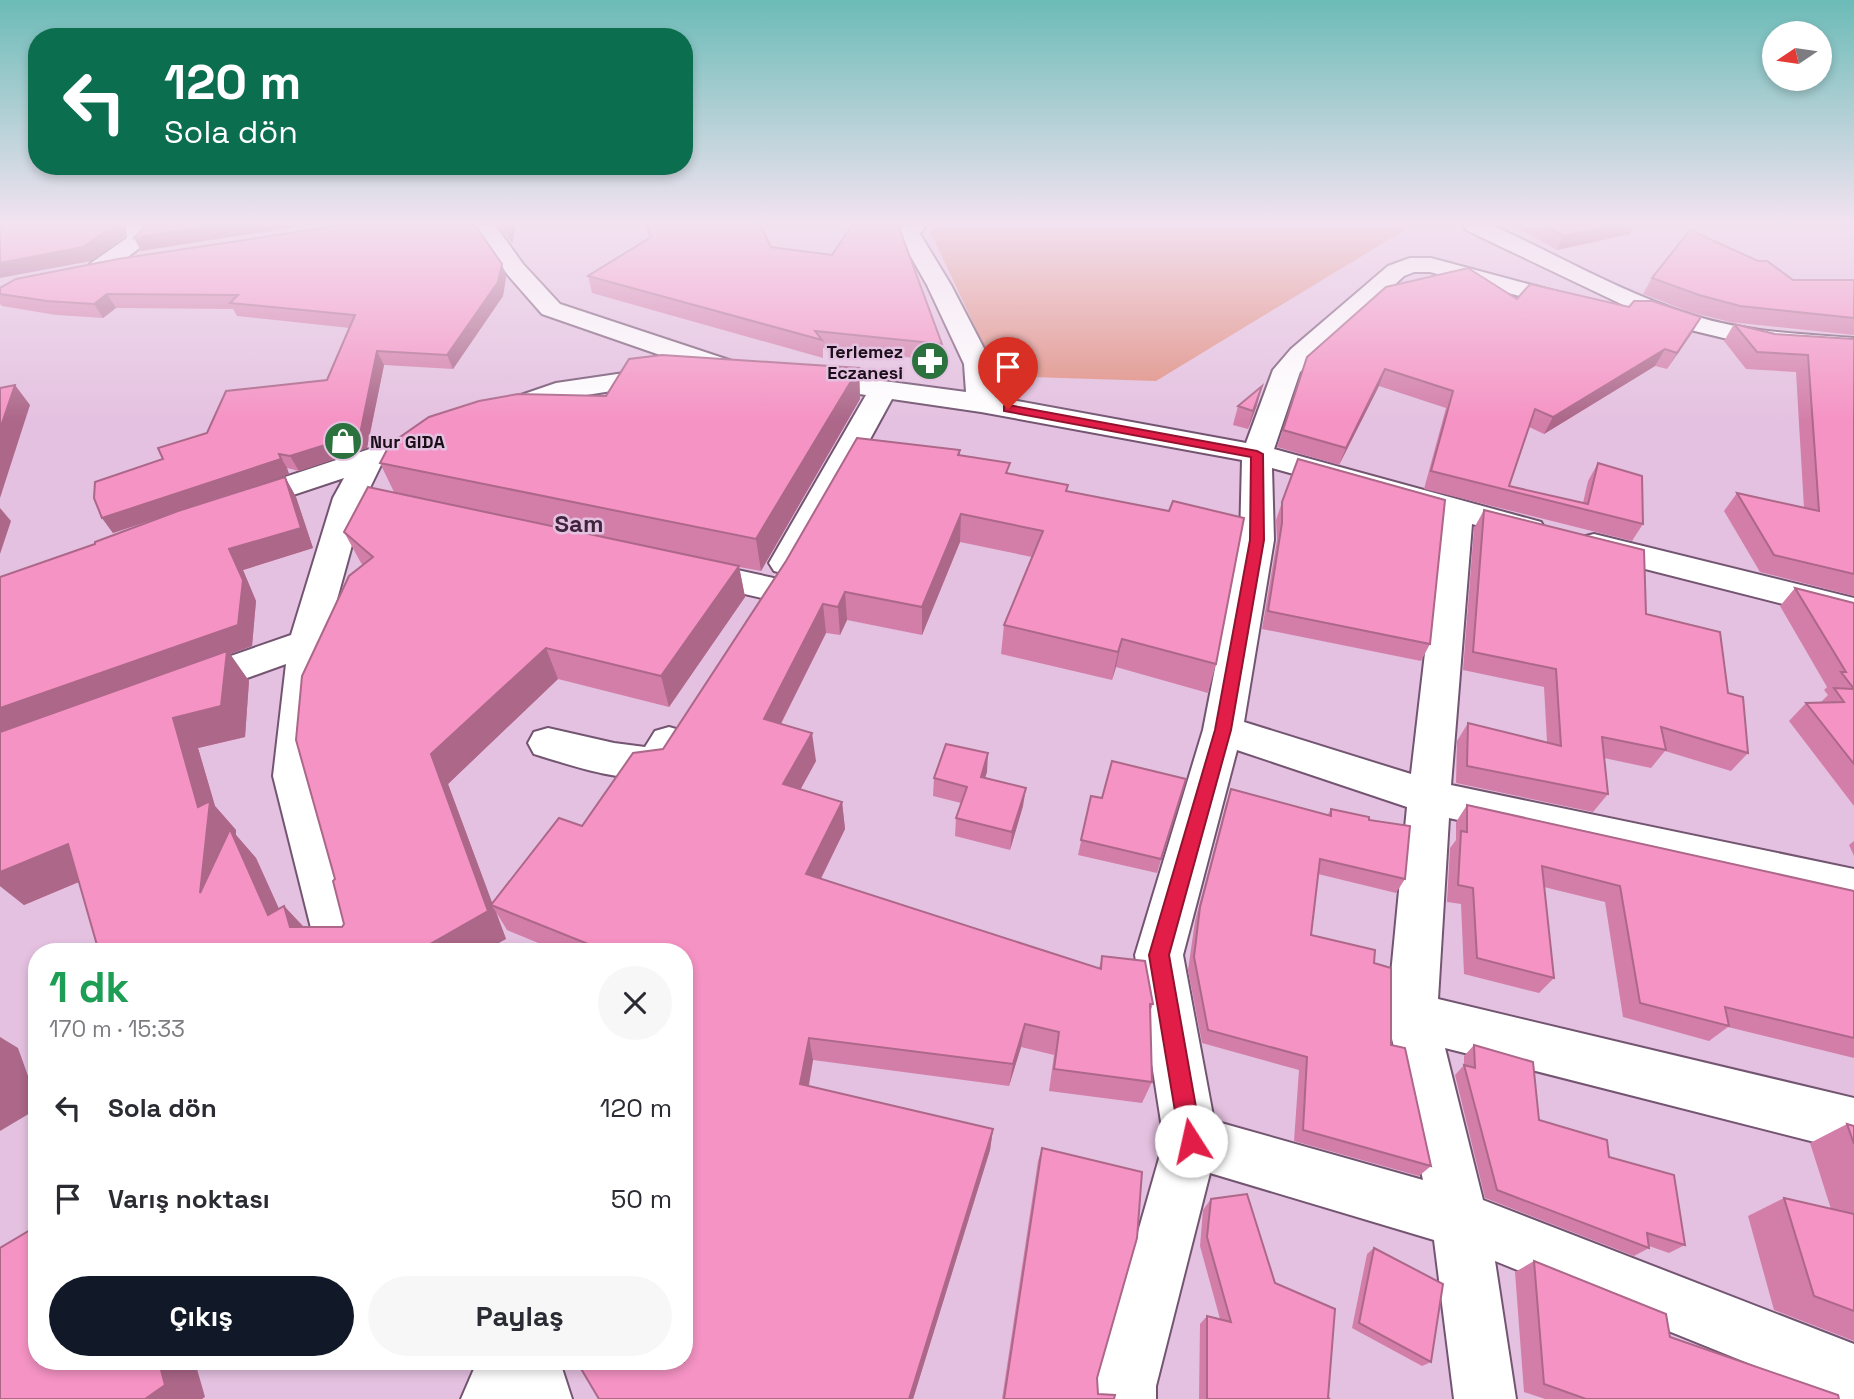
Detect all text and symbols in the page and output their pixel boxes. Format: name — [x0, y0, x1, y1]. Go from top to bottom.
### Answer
north arrow — [1762, 21, 1832, 91]
map controls — [1762, 21, 1832, 91]
text: 120 m — [164, 51, 301, 113]
icon: left — [49, 56, 140, 147]
text: Sola dön — [164, 112, 298, 152]
pin — [978, 337, 1038, 409]
place label: Terlemez Eczanesi — [826, 340, 903, 384]
pharmacy icon: Terlemez Eczanesi — [909, 340, 951, 382]
icon: arrive — [989, 348, 1027, 386]
shop icon: Nur GIDA — [322, 420, 364, 462]
place label: Nur GIDA — [370, 430, 445, 453]
district label: Sam — [555, 508, 603, 539]
text: 1 dk — [49, 961, 129, 1014]
button: close — [598, 966, 672, 1040]
text: 170 m · 15:33 — [49, 1014, 185, 1044]
icon: left — [49, 1089, 87, 1127]
text: Sola dön — [108, 1091, 217, 1125]
text: 120 m — [600, 1091, 672, 1125]
position arrow — [1154, 1104, 1228, 1178]
icon: arrive — [49, 1180, 87, 1218]
text: Varış noktası — [108, 1182, 270, 1216]
text: 50 m — [611, 1182, 672, 1216]
button: Çıkış — [49, 1276, 354, 1356]
button: Paylaş — [368, 1276, 672, 1356]

